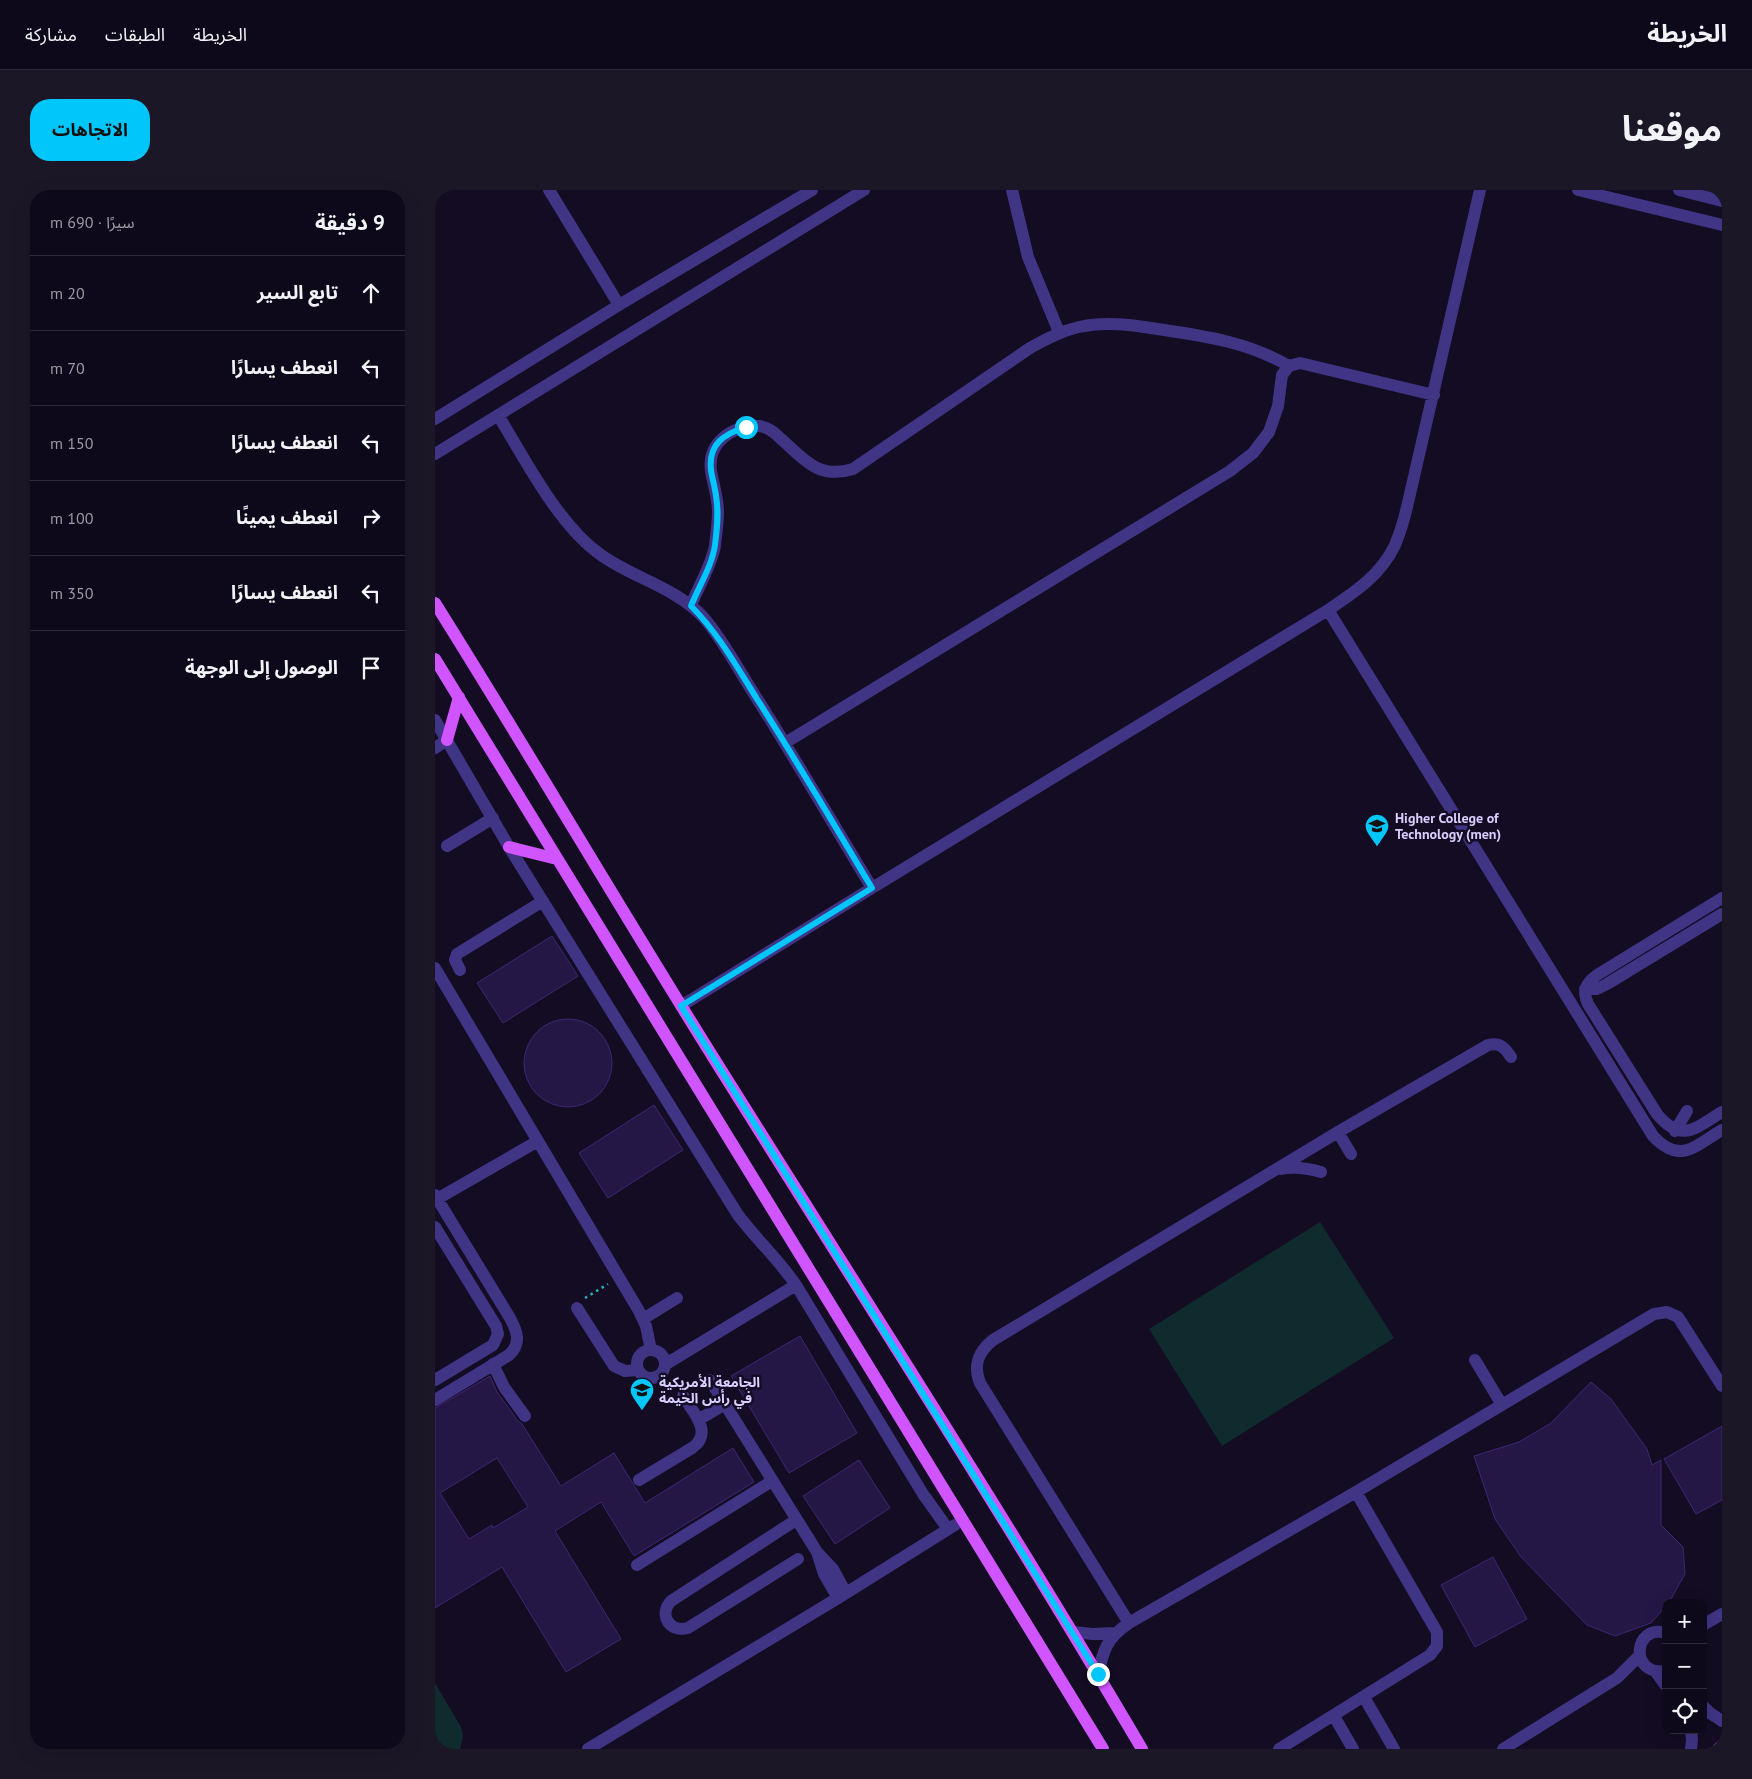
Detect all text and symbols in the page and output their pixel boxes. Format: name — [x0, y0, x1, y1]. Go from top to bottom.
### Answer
text: الخريطة — [1647, 18, 1727, 49]
text: مشاركة — [25, 23, 77, 46]
text: الطبقات — [105, 23, 165, 46]
text: الخريطة — [193, 23, 247, 46]
button: الاتجاهات — [30, 99, 150, 161]
text: موقعنا — [1622, 105, 1722, 151]
text: 9 دقيقة — [315, 209, 385, 236]
text: سيرًا · 690 m — [50, 212, 135, 232]
icon: ahead — [357, 279, 385, 307]
text: تابع السير — [257, 280, 338, 304]
text: 20 m — [50, 283, 85, 303]
icon: left — [357, 354, 385, 382]
text: انعطف يسارًا — [231, 355, 338, 379]
text: 70 m — [50, 358, 85, 378]
route start — [735, 416, 758, 439]
icon: left — [357, 429, 385, 457]
text: انعطف يسارًا — [231, 430, 338, 454]
text: 150 m — [50, 433, 93, 453]
icon: right — [357, 504, 385, 532]
text: انعطف يمينًا — [236, 505, 338, 529]
text: 100 m — [50, 508, 93, 528]
icon: left — [357, 579, 385, 607]
text: انعطف يسارًا — [231, 580, 338, 604]
text: 350 m — [50, 583, 93, 603]
icon: arrive — [357, 654, 385, 682]
text: الوصول إلى الوجهة — [185, 655, 338, 679]
place label: Higher College of Technology (men) — [1395, 809, 1501, 843]
school or university icon: Higher College of Technology (men) — [1364, 813, 1390, 847]
place label: الجامعة الأمريكية في رأس الخيمة — [659, 1373, 760, 1409]
school or university icon: الجامعة الأمريكية في رأس الخيمة — [629, 1377, 655, 1411]
map controls — [1662, 1599, 1707, 1734]
button: + — [1662, 1599, 1707, 1644]
button: − — [1662, 1644, 1707, 1689]
route end — [1087, 1663, 1110, 1686]
button: locate — [1662, 1689, 1707, 1734]

